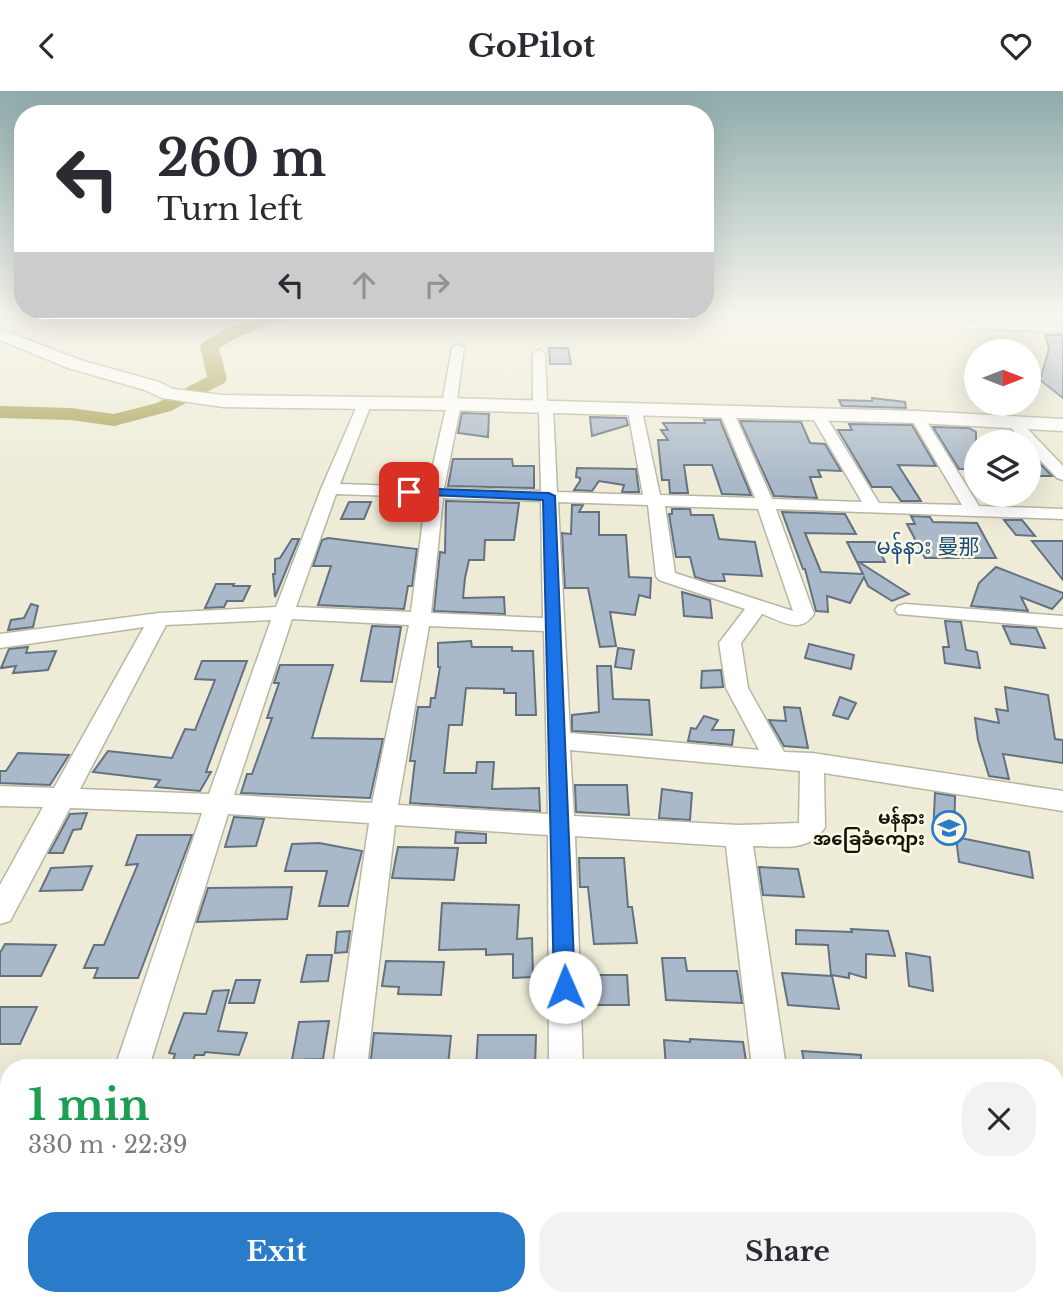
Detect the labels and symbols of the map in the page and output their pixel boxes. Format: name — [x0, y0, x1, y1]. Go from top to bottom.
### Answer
north arrow — [964, 339, 1041, 417]
pin — [379, 462, 439, 522]
district label: မန်နား 曼那 — [877, 531, 979, 564]
place label: မန်နား အခြေခံကျေား — [813, 806, 925, 854]
school or university icon: မန်နား အခြေခံကျေား — [930, 809, 968, 847]
position arrow — [528, 950, 602, 1024]

